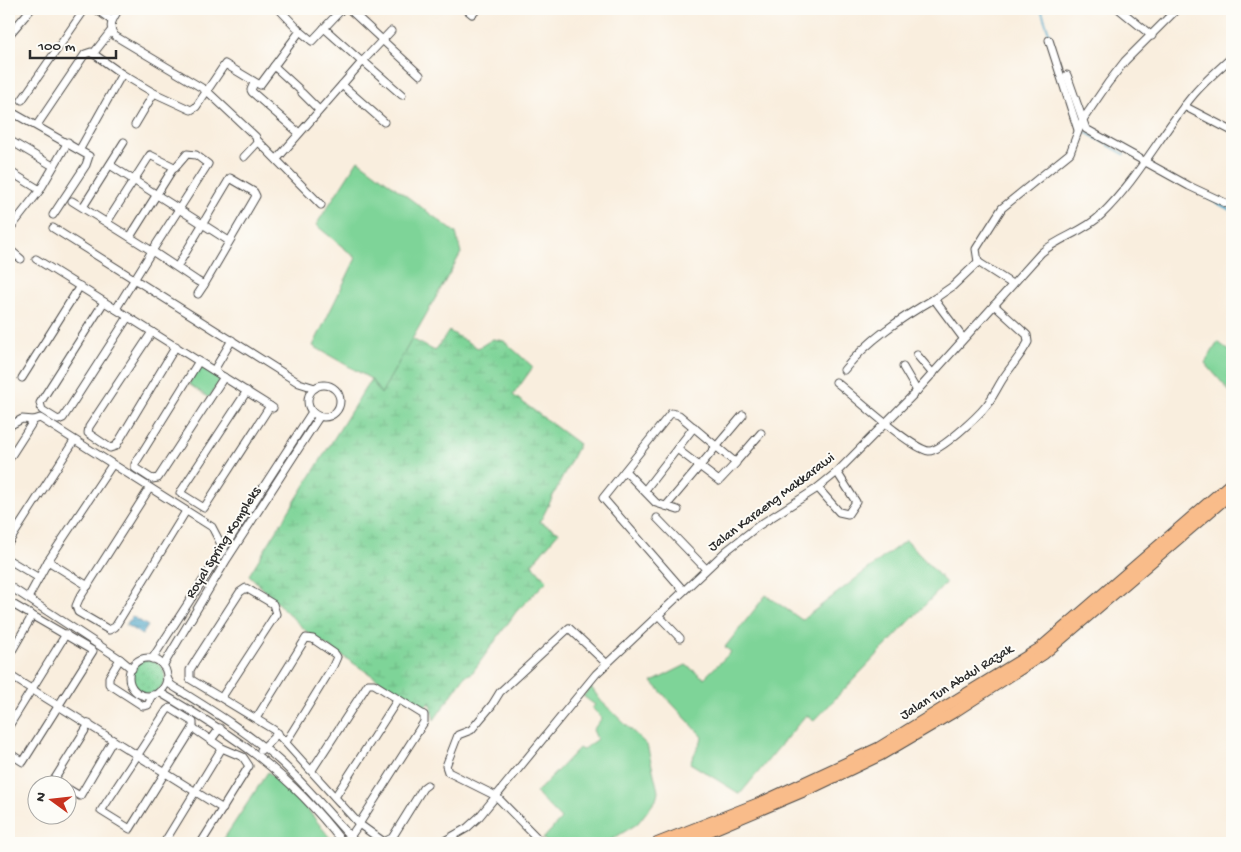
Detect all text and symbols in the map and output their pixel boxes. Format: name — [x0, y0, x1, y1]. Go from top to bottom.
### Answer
scale bar — [30, 28, 116, 60]
text: 100 m — [37, 38, 76, 56]
street label: Jalan Karaeng Makkarawi — [705, 450, 839, 556]
street label: Royal Spring Kompleks — [183, 483, 266, 602]
street label: Jalan Tun Abdul Razak — [897, 640, 1018, 725]
north arrow — [28, 774, 78, 824]
text: N — [32, 791, 51, 804]

